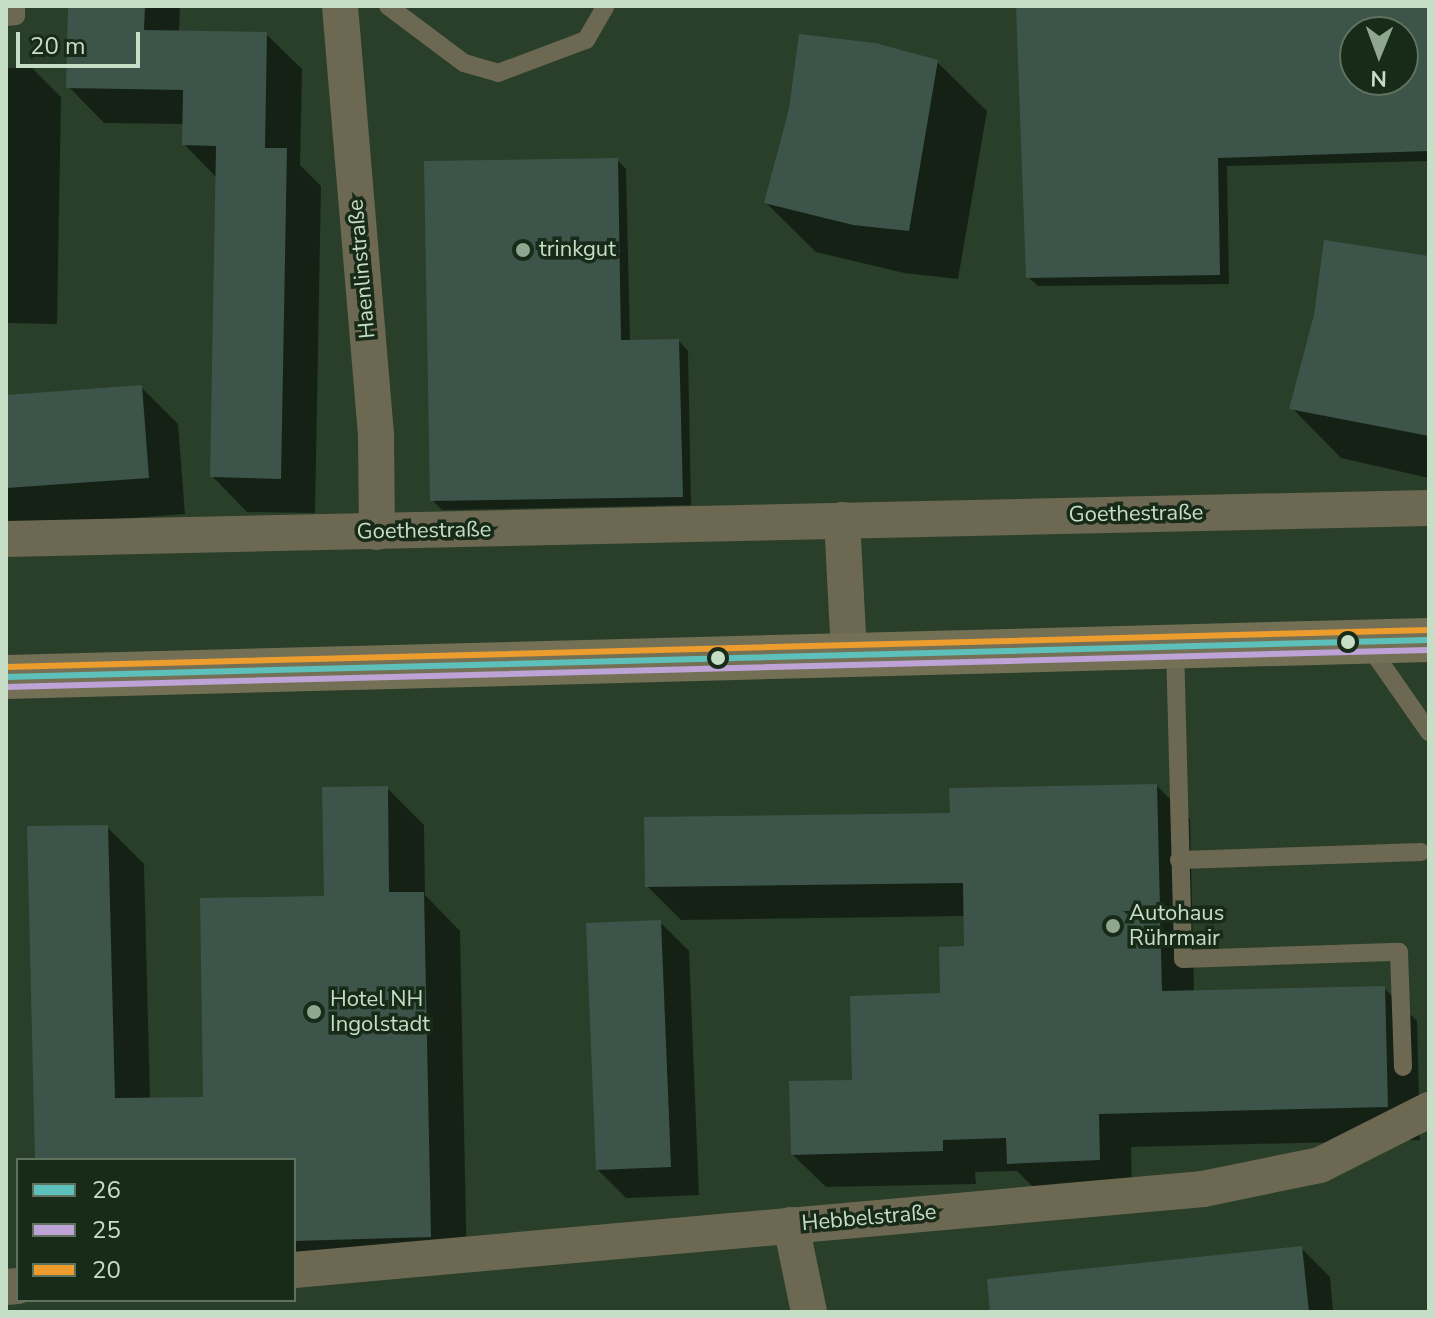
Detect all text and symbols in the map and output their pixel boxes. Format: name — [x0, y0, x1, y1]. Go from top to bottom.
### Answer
scale bar — [20, 16, 144, 66]
north arrow — [1339, 16, 1419, 96]
text: 20 m — [30, 30, 86, 62]
text: N — [1370, 63, 1387, 93]
street label: Haenlinstraße — [343, 198, 381, 340]
place label: trinkgut — [539, 237, 616, 263]
marker: trinkgut — [514, 241, 532, 259]
street label: Goethestraße — [1068, 500, 1204, 528]
street label: Goethestraße — [356, 517, 492, 545]
unlabelled marker — [1340, 634, 1356, 650]
unlabelled marker — [710, 650, 726, 666]
place label: Autohaus Rührmair — [1129, 900, 1224, 952]
marker: Autohaus Rührmair — [1104, 917, 1122, 935]
place label: Hotel NH Ingolstadt — [330, 986, 430, 1038]
marker: Hotel NH Ingolstadt — [305, 1003, 323, 1021]
legend — [16, 1158, 296, 1302]
text: 26 — [92, 1174, 121, 1206]
street label: Hebbelstraße — [801, 1199, 937, 1237]
text: 25 — [92, 1214, 121, 1246]
text: 20 — [92, 1254, 121, 1286]

